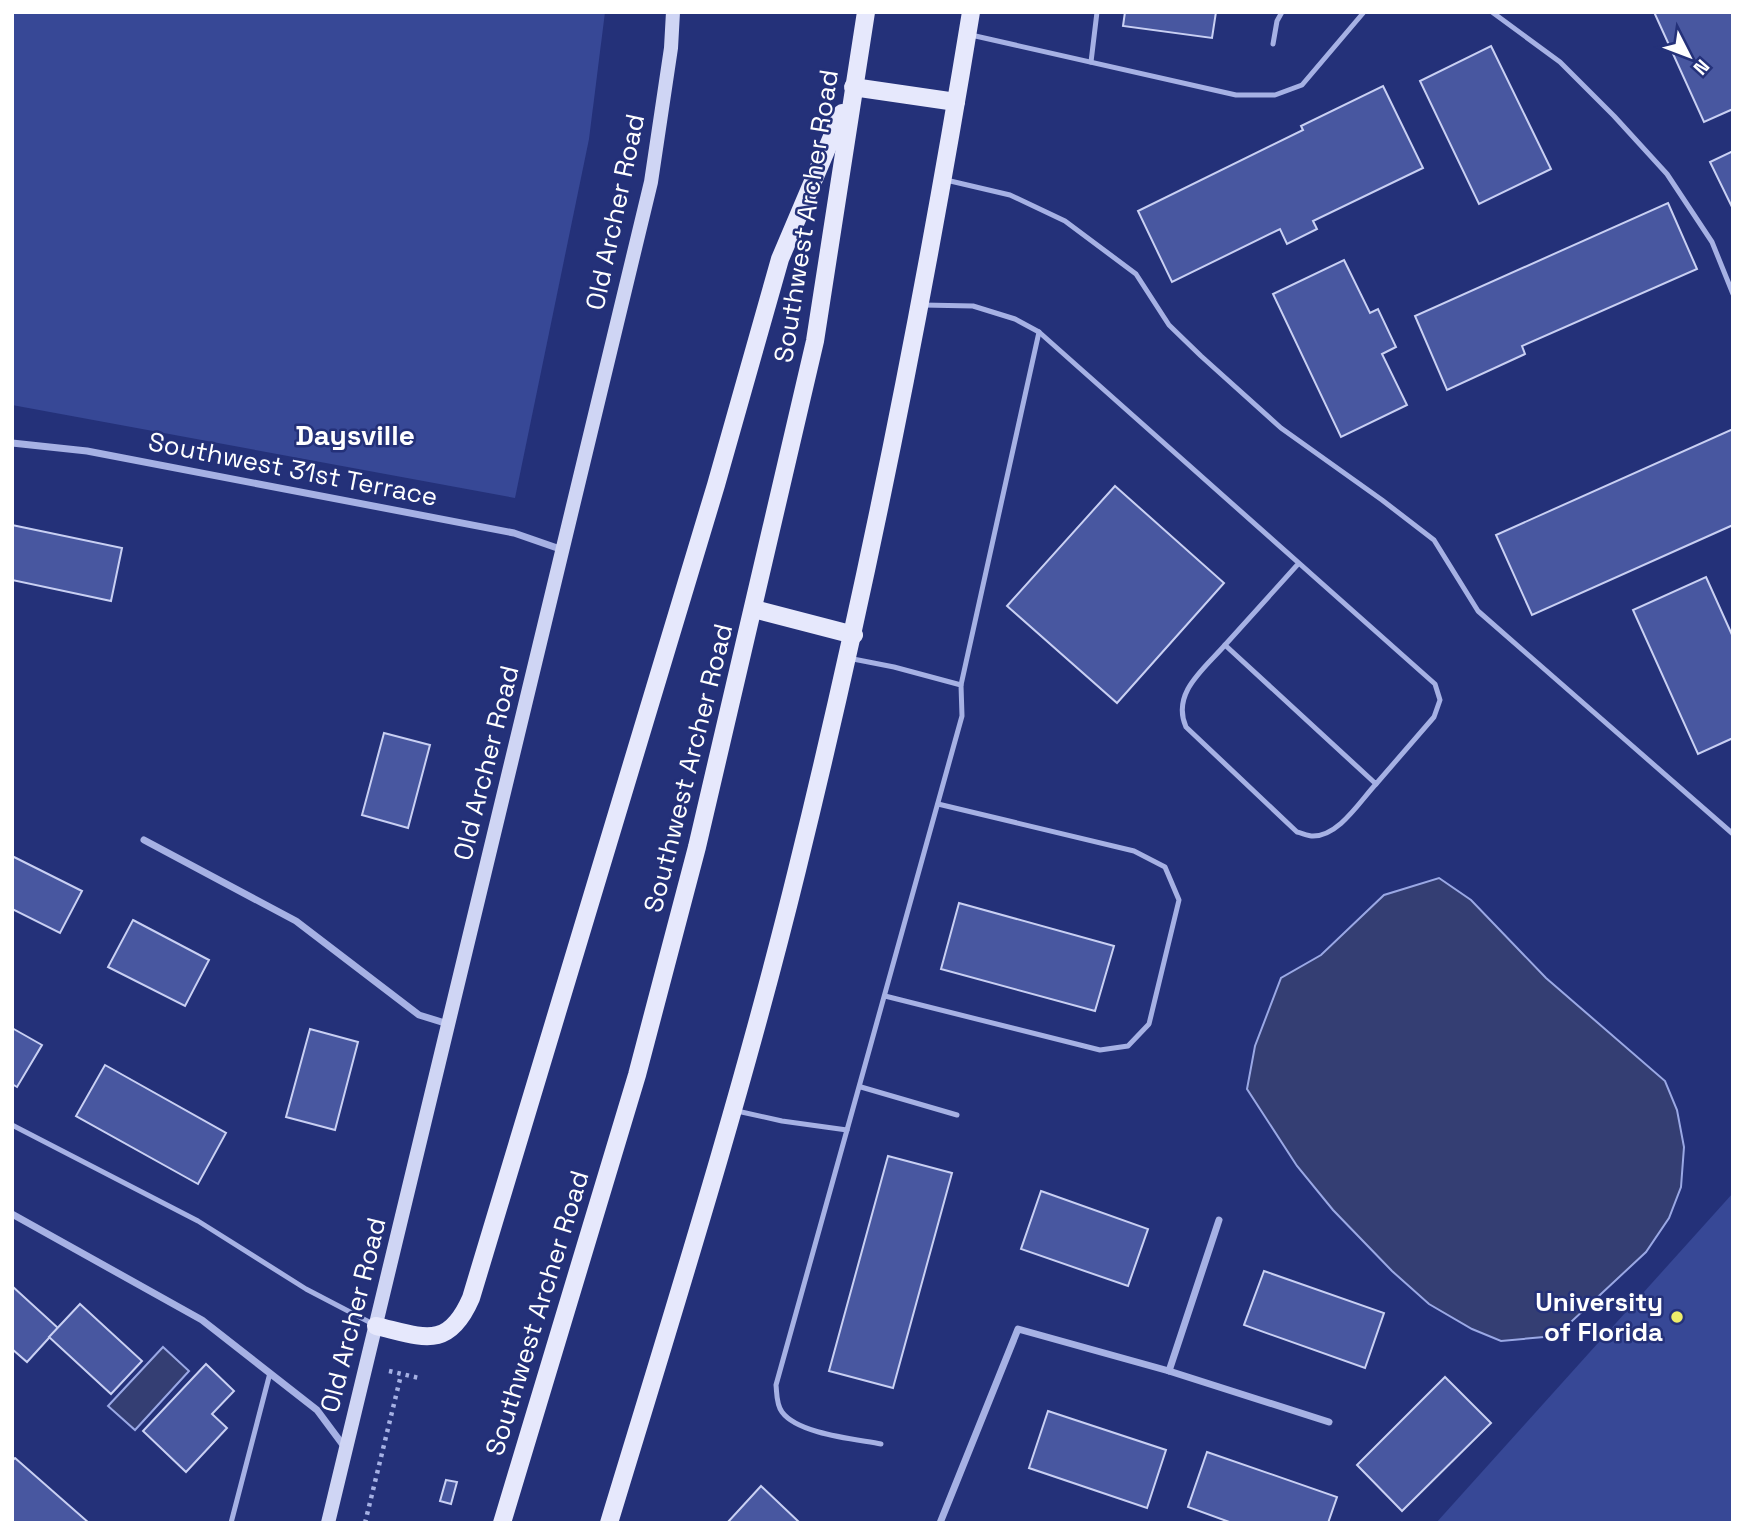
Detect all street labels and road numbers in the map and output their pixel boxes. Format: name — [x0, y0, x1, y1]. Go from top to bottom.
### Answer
street label: Southwest Archer Road — [766, 67, 846, 365]
street label: Old Archer Road — [578, 111, 652, 313]
street label: Southwest 31st Terrace — [145, 424, 441, 514]
street label: Southwest Archer Road — [636, 620, 740, 916]
street label: Old Archer Road — [445, 662, 527, 864]
street label: Southwest Archer Road — [477, 1166, 597, 1460]
street label: Old Archer Road — [312, 1214, 394, 1416]

